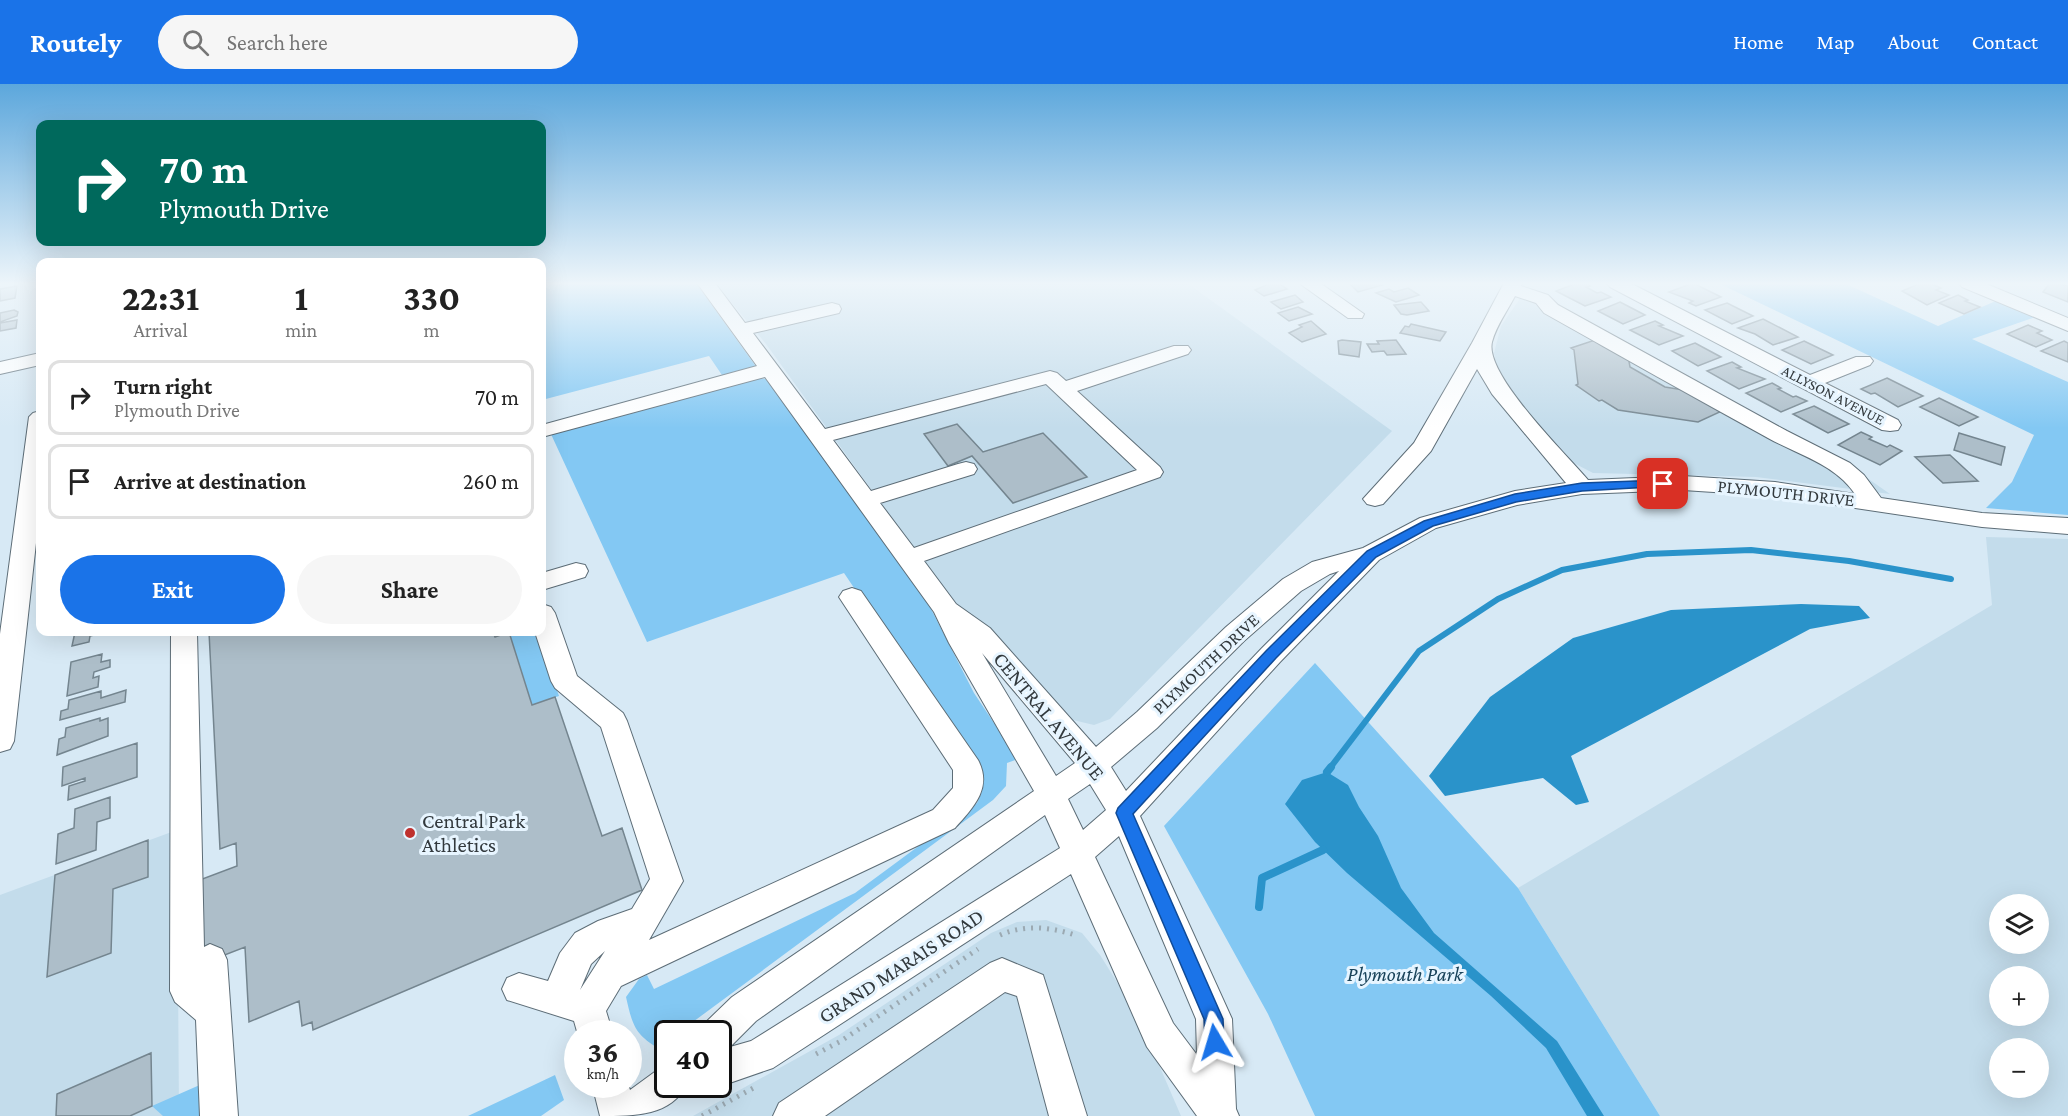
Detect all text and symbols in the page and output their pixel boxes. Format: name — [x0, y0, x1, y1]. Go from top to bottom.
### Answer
search box — [158, 15, 578, 69]
icon: search — [179, 26, 212, 59]
text: Routely — [30, 27, 122, 58]
text: Search here — [227, 30, 328, 55]
text: Home — [1733, 30, 1783, 54]
text: Map — [1816, 30, 1855, 54]
text: About — [1888, 30, 1939, 54]
text: Contact — [1972, 30, 2038, 54]
icon: right — [60, 144, 138, 222]
text: 70 m — [159, 145, 248, 192]
text: Plymouth Drive — [159, 194, 329, 224]
text: 22:31 — [122, 278, 199, 318]
text: 1 — [294, 278, 308, 318]
text: 330 — [403, 278, 460, 318]
text: Arrival — [133, 319, 188, 341]
text: min — [285, 319, 317, 341]
text: m — [424, 319, 440, 341]
street label: ALLYSON AVENUE — [1779, 362, 1887, 428]
text: Turn right — [114, 374, 212, 399]
icon: right — [63, 381, 96, 414]
text: 70 m — [475, 385, 519, 410]
text: Plymouth Drive — [114, 399, 240, 421]
pin — [1637, 458, 1688, 509]
icon: arrive — [63, 465, 96, 498]
icon: arrive — [1646, 467, 1679, 500]
text: Arrive at destination — [114, 469, 306, 494]
text: 260 m — [463, 469, 519, 494]
street label: PLYMOUTH DRIVE — [1716, 476, 1856, 510]
button: Exit — [60, 555, 285, 624]
button: Share — [297, 555, 522, 624]
street label: PLYMOUTH DRIVE — [1149, 610, 1263, 718]
street label: CENTRAL AVENUE — [988, 647, 1110, 785]
place label: Central Park Athletics — [422, 809, 525, 857]
marker: Central Park Athletics — [403, 826, 417, 840]
map controls — [1989, 894, 2049, 1098]
button: layers — [1989, 894, 2049, 954]
street label: GRAND MARAIS ROAD — [814, 904, 988, 1028]
park label: Plymouth Park — [1347, 962, 1464, 986]
button: + — [1989, 966, 2049, 1026]
position arrow — [1183, 1010, 1247, 1074]
speed limit sign: 40 — [654, 1020, 732, 1098]
text: 36 — [587, 1035, 619, 1068]
button: − — [1989, 1038, 2049, 1098]
text: km/h — [587, 1066, 619, 1082]

